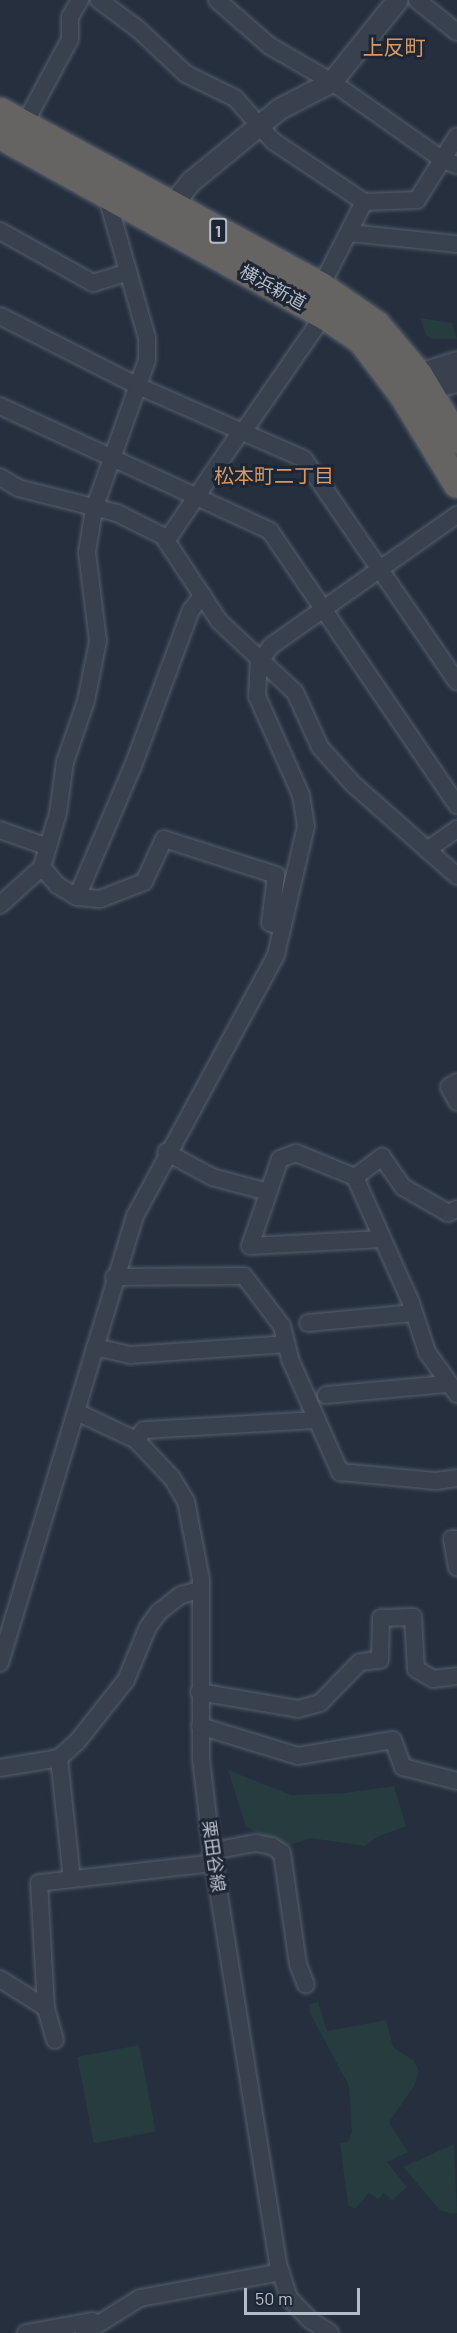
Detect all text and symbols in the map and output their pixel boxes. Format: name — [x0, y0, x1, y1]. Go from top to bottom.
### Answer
district label: 上反町 — [363, 34, 425, 60]
road number: 1 — [209, 218, 227, 244]
street label: 横浜新道 — [236, 260, 310, 314]
district label: 松本町二丁目 — [214, 463, 334, 487]
street label: 栗田谷線 — [198, 1819, 230, 1893]
scale bar — [247, 2276, 362, 2314]
text: 50 m — [255, 2287, 293, 2309]

